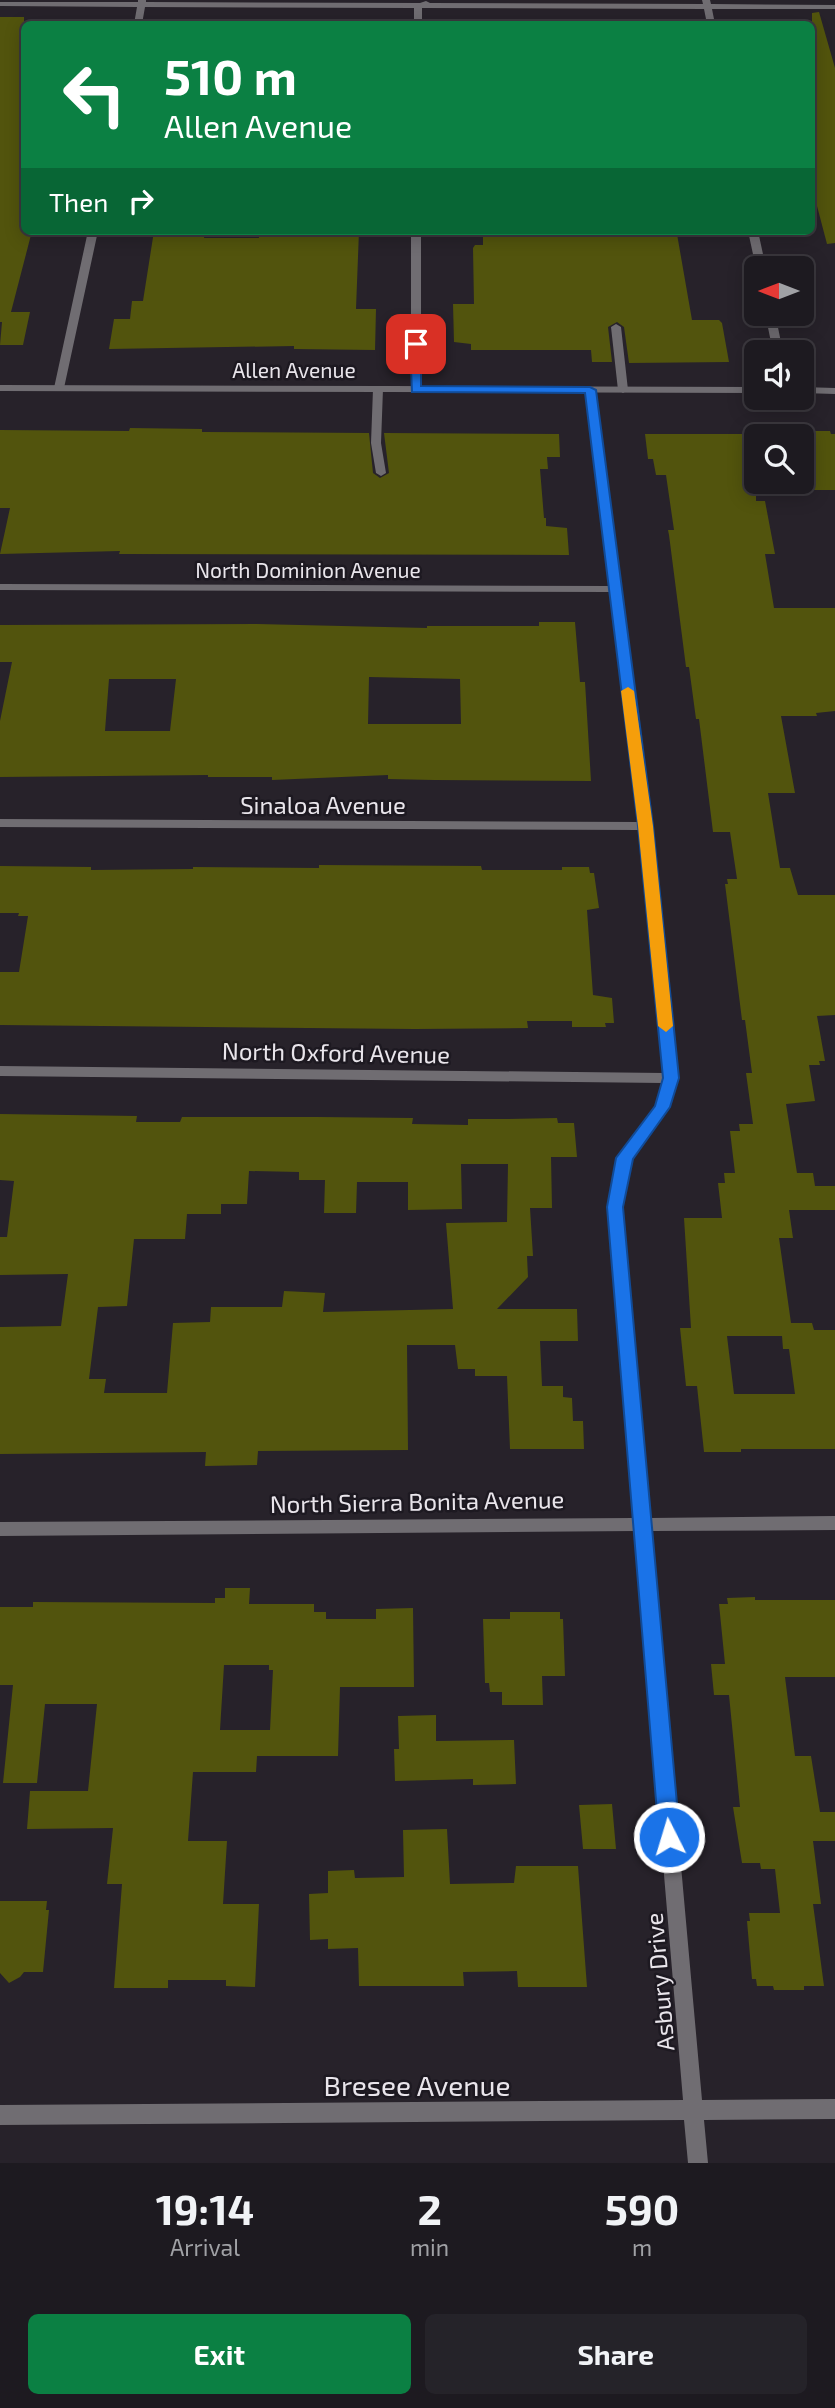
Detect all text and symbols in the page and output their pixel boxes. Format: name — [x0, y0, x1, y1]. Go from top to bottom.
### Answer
text: 510 m — [164, 46, 297, 105]
icon: left — [49, 49, 140, 140]
text: Allen Avenue — [164, 106, 352, 144]
icon: right — [122, 182, 160, 220]
text: Then — [49, 186, 108, 217]
north arrow — [744, 256, 814, 326]
map controls — [744, 256, 814, 494]
pin — [386, 314, 446, 374]
icon: arrive — [397, 325, 435, 363]
button: sound — [744, 340, 814, 410]
street label: Allen Avenue — [232, 357, 356, 382]
button: search — [744, 424, 814, 494]
street label: North Dominion Avenue — [195, 557, 421, 582]
street label: Sinaloa Avenue — [240, 790, 406, 819]
street label: North Oxford Avenue — [222, 1036, 450, 1068]
street label: North Sierra Bonita Avenue — [269, 1484, 565, 1518]
position arrow — [632, 1800, 706, 1874]
street label: Asbury Drive — [639, 1912, 679, 2052]
street label: Bresee Avenue — [324, 2068, 510, 2102]
text: 19:14 — [156, 2183, 254, 2233]
text: 2 — [417, 2183, 442, 2233]
text: 590 — [605, 2183, 679, 2233]
text: Arrival — [170, 2233, 240, 2261]
text: min — [410, 2233, 449, 2261]
text: m — [632, 2233, 652, 2261]
button: Exit — [28, 2314, 411, 2394]
button: Share — [425, 2314, 807, 2394]

